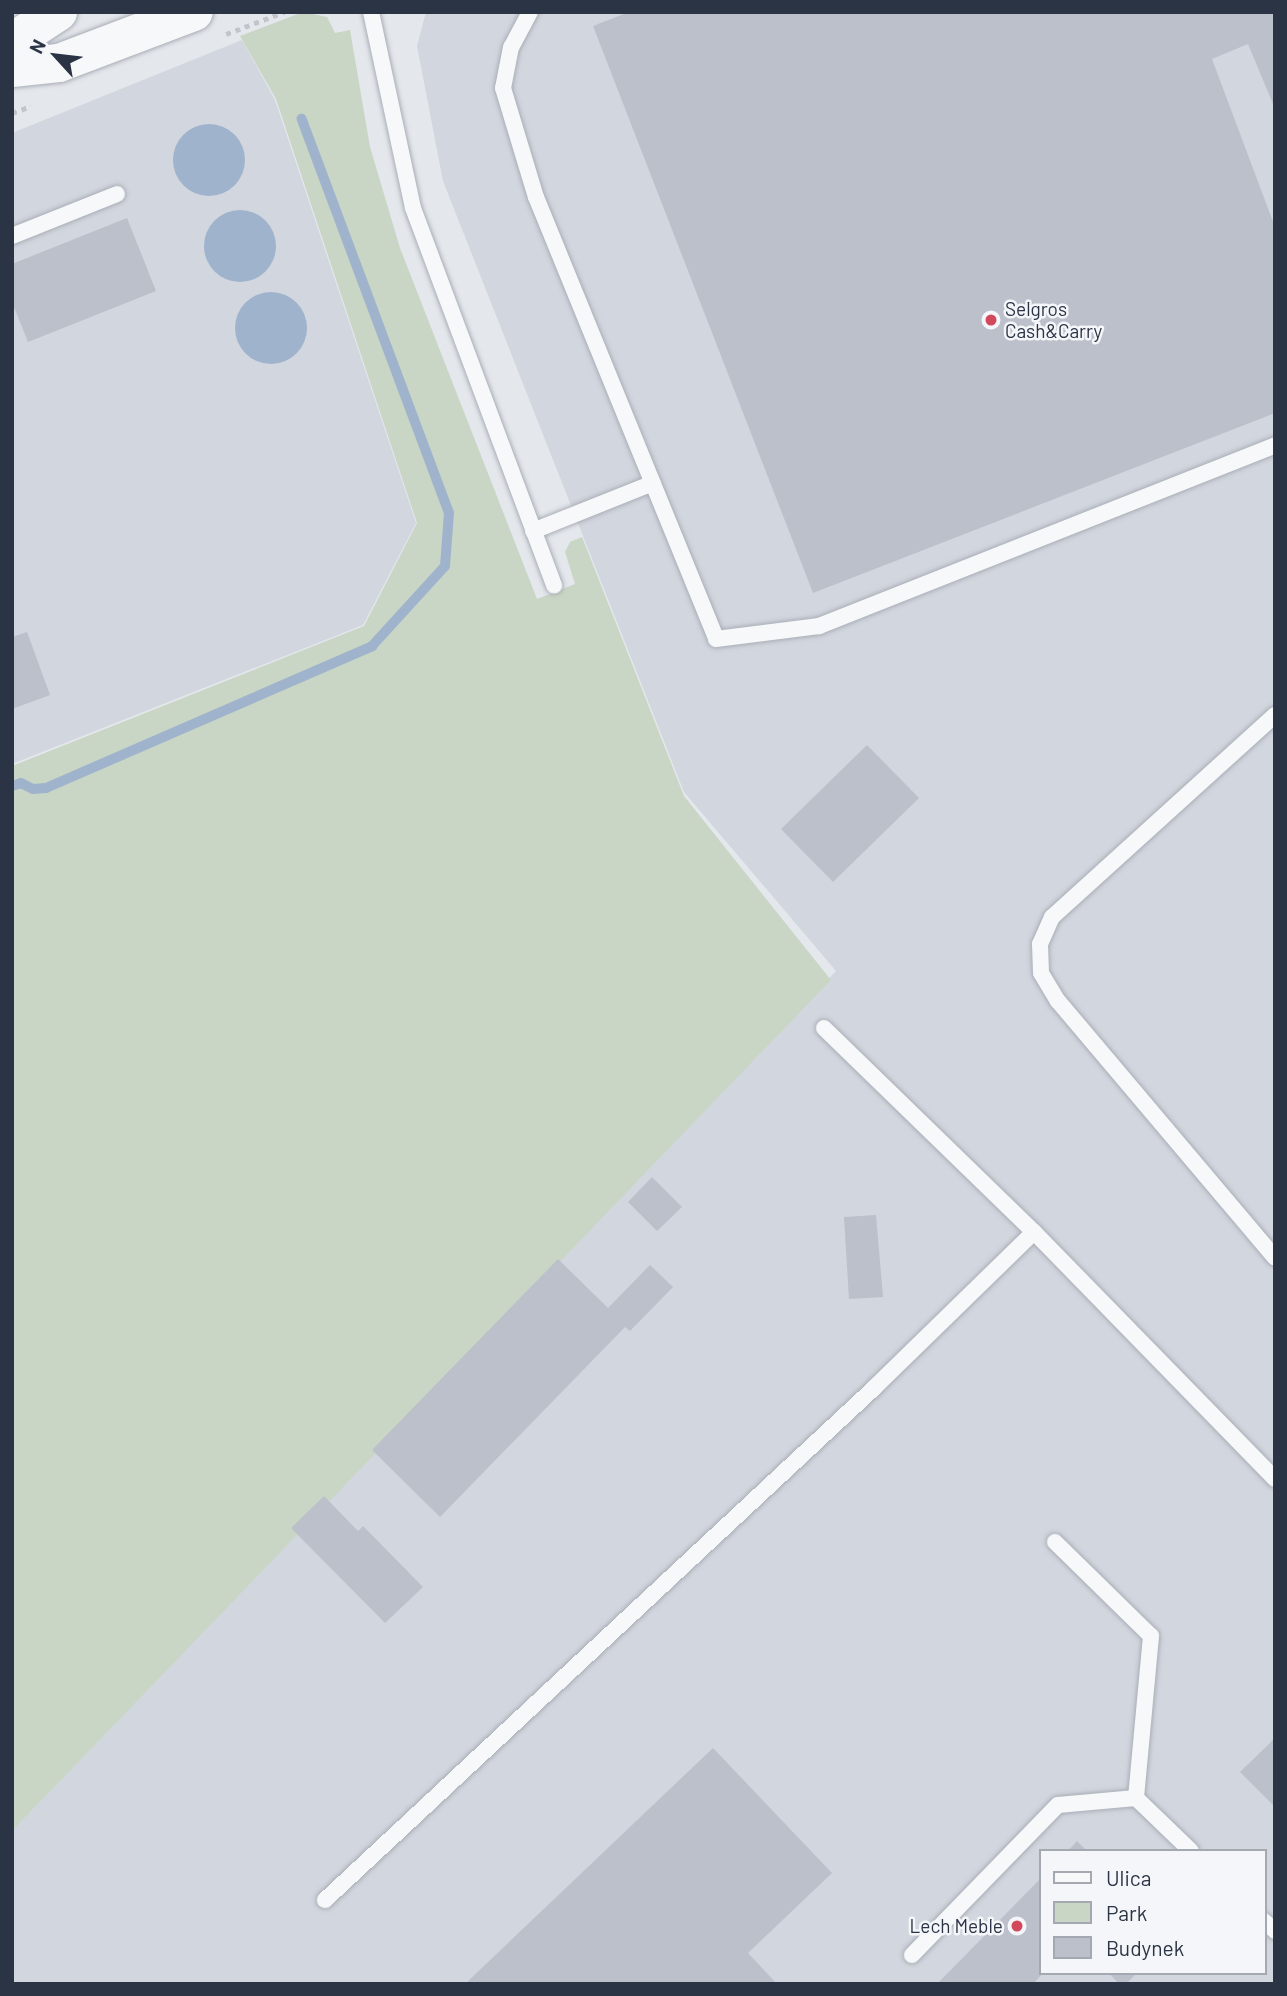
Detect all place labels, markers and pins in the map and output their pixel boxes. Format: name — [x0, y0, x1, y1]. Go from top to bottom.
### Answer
place label: Selgros Cash&Carry — [1005, 298, 1102, 342]
marker: Selgros Cash&Carry — [983, 312, 999, 328]
place label: Lech Meble — [910, 1915, 1003, 1937]
marker: Lech Meble — [1009, 1918, 1025, 1934]

